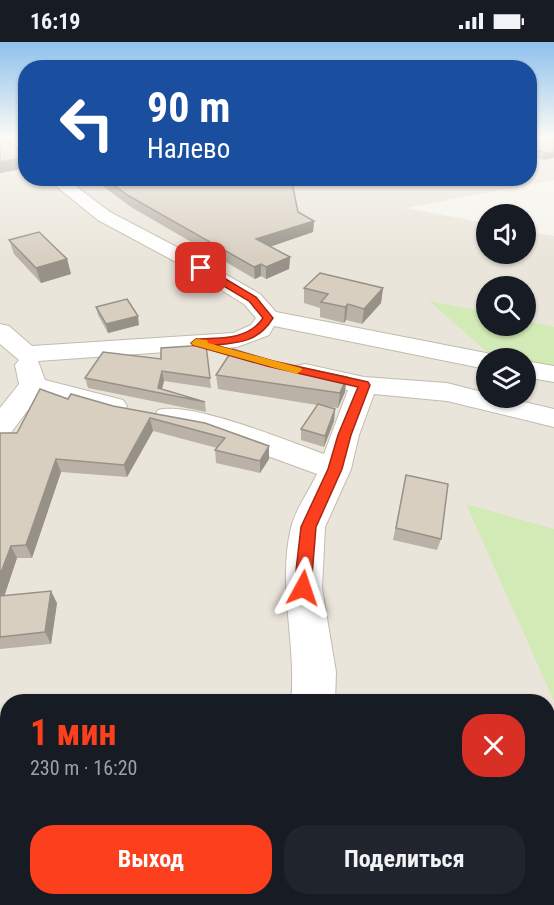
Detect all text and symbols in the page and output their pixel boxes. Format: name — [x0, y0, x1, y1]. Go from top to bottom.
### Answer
text: 16:19 — [30, 9, 81, 34]
text: 90 m — [147, 83, 230, 132]
icon: left — [48, 84, 126, 162]
text: Налево — [147, 133, 230, 165]
map controls — [476, 204, 536, 408]
button: sound — [476, 204, 536, 264]
pin — [175, 242, 226, 293]
icon: arrive — [184, 251, 217, 284]
button: search — [476, 276, 536, 336]
button: layers — [476, 348, 536, 408]
position arrow — [271, 556, 335, 620]
text: 1 мин — [30, 712, 116, 754]
button: close — [462, 714, 525, 777]
text: 230 m · 16:20 — [30, 756, 137, 780]
button: Выход — [30, 825, 272, 894]
button: Поделиться — [284, 825, 525, 894]

